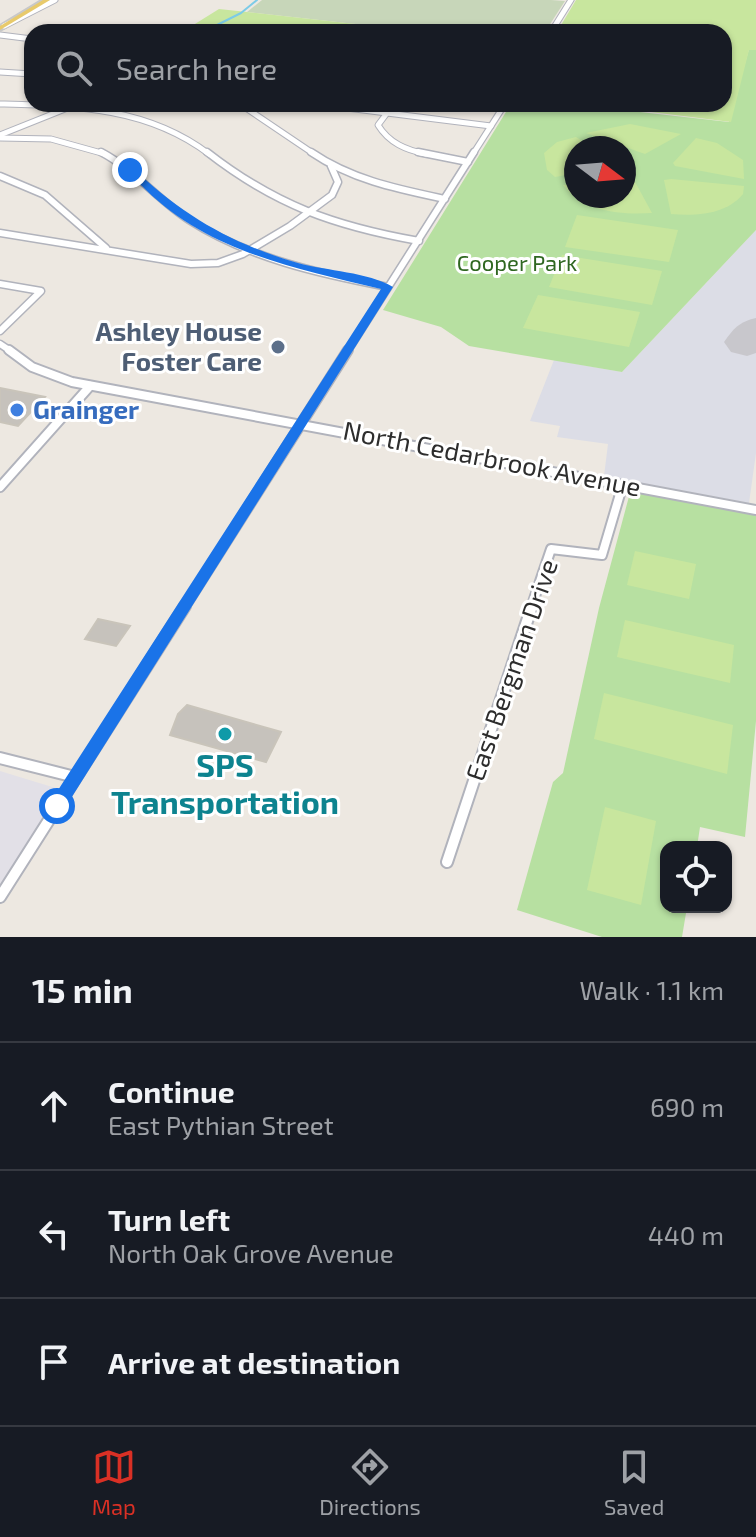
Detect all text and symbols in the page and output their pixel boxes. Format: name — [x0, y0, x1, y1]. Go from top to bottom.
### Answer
search box — [24, 24, 732, 112]
icon: search — [52, 46, 96, 90]
text: Search here — [116, 50, 277, 86]
north arrow — [564, 136, 636, 208]
route end — [112, 152, 148, 188]
park label: Cooper Park — [457, 249, 577, 275]
place label: Ashley House Foster Care — [96, 315, 262, 376]
marker: Ashley House Foster Care — [269, 338, 287, 356]
place label: Grainger — [33, 393, 139, 424]
marker: Grainger — [8, 401, 26, 419]
street label: North Cedarbrook Avenue — [341, 413, 644, 502]
street label: East Bergman Drive — [458, 555, 563, 784]
marker: SPS Transportation — [216, 725, 234, 743]
place label: SPS Transportation — [111, 745, 339, 820]
route start — [39, 788, 75, 824]
map controls — [660, 841, 732, 913]
button: locate — [660, 841, 732, 913]
text: 15 min — [32, 969, 133, 1010]
text: Walk · 1.1 km — [580, 974, 724, 1005]
text: Continue — [108, 1073, 235, 1109]
icon: ahead — [32, 1084, 76, 1128]
text: 690 m — [650, 1091, 724, 1122]
text: East Pythian Street — [108, 1109, 334, 1140]
text: Turn left — [108, 1201, 230, 1237]
icon: left — [32, 1212, 76, 1256]
text: 440 m — [648, 1219, 724, 1250]
text: North Oak Grove Avenue — [108, 1237, 394, 1268]
icon: arrive — [32, 1340, 76, 1384]
text: Arrive at destination — [108, 1344, 400, 1380]
tab: Map — [92, 1445, 136, 1519]
tab: Directions — [319, 1445, 421, 1519]
tab: Saved — [604, 1445, 664, 1519]

